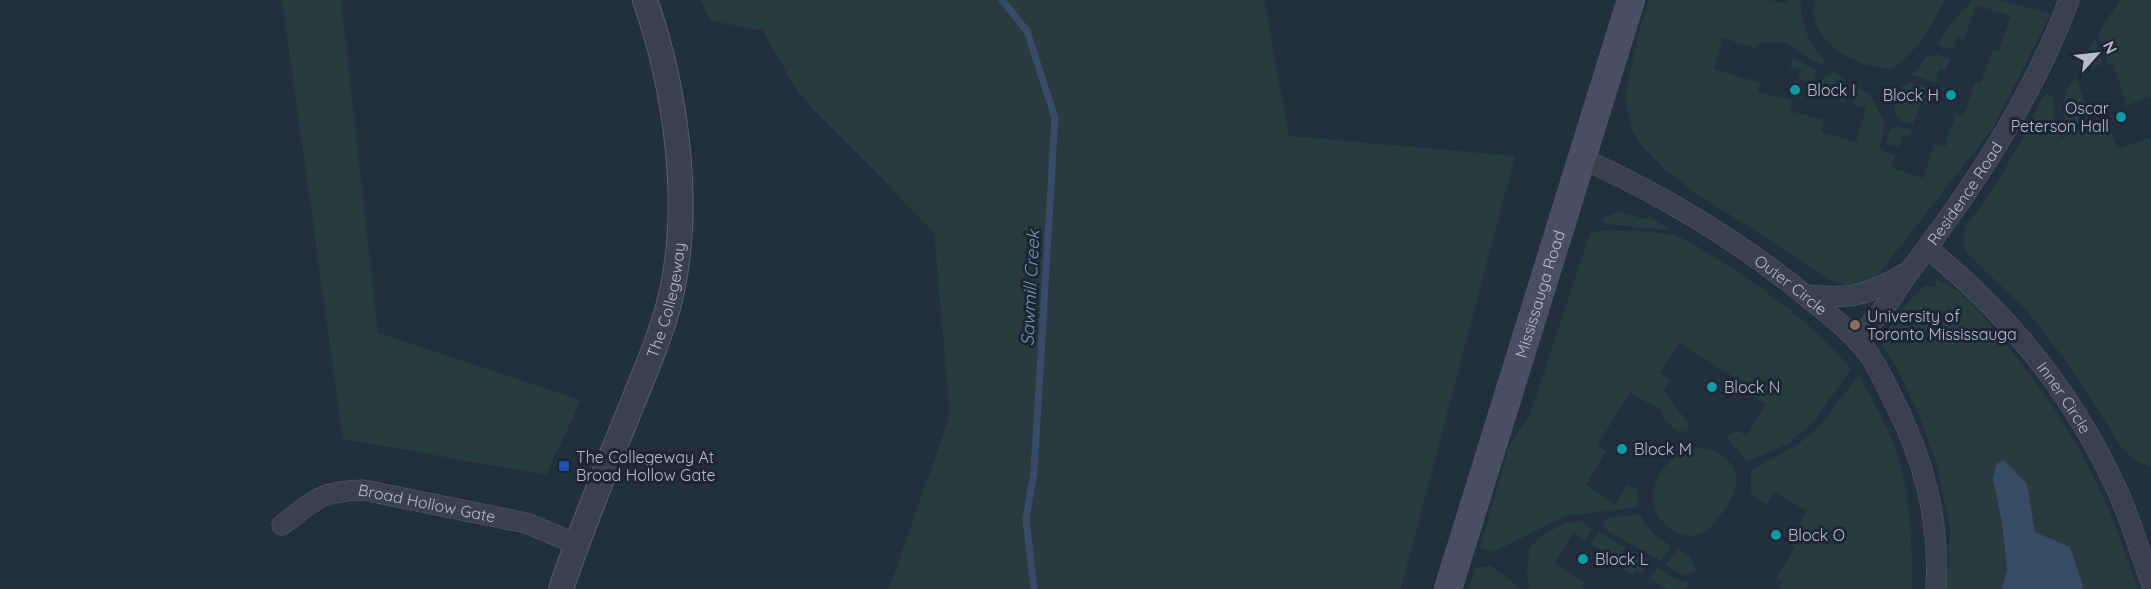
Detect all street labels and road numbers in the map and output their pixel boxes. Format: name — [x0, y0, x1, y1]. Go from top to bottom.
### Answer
street label: Residence Road — [1923, 138, 2007, 249]
street label: Mississauga Road — [1510, 228, 1569, 360]
street label: The Collegeway — [642, 242, 689, 361]
street label: Outer Circle — [1751, 250, 1831, 319]
street label: Inner Circle — [2033, 358, 2096, 437]
street label: Broad Hollow Gate — [356, 479, 497, 527]

